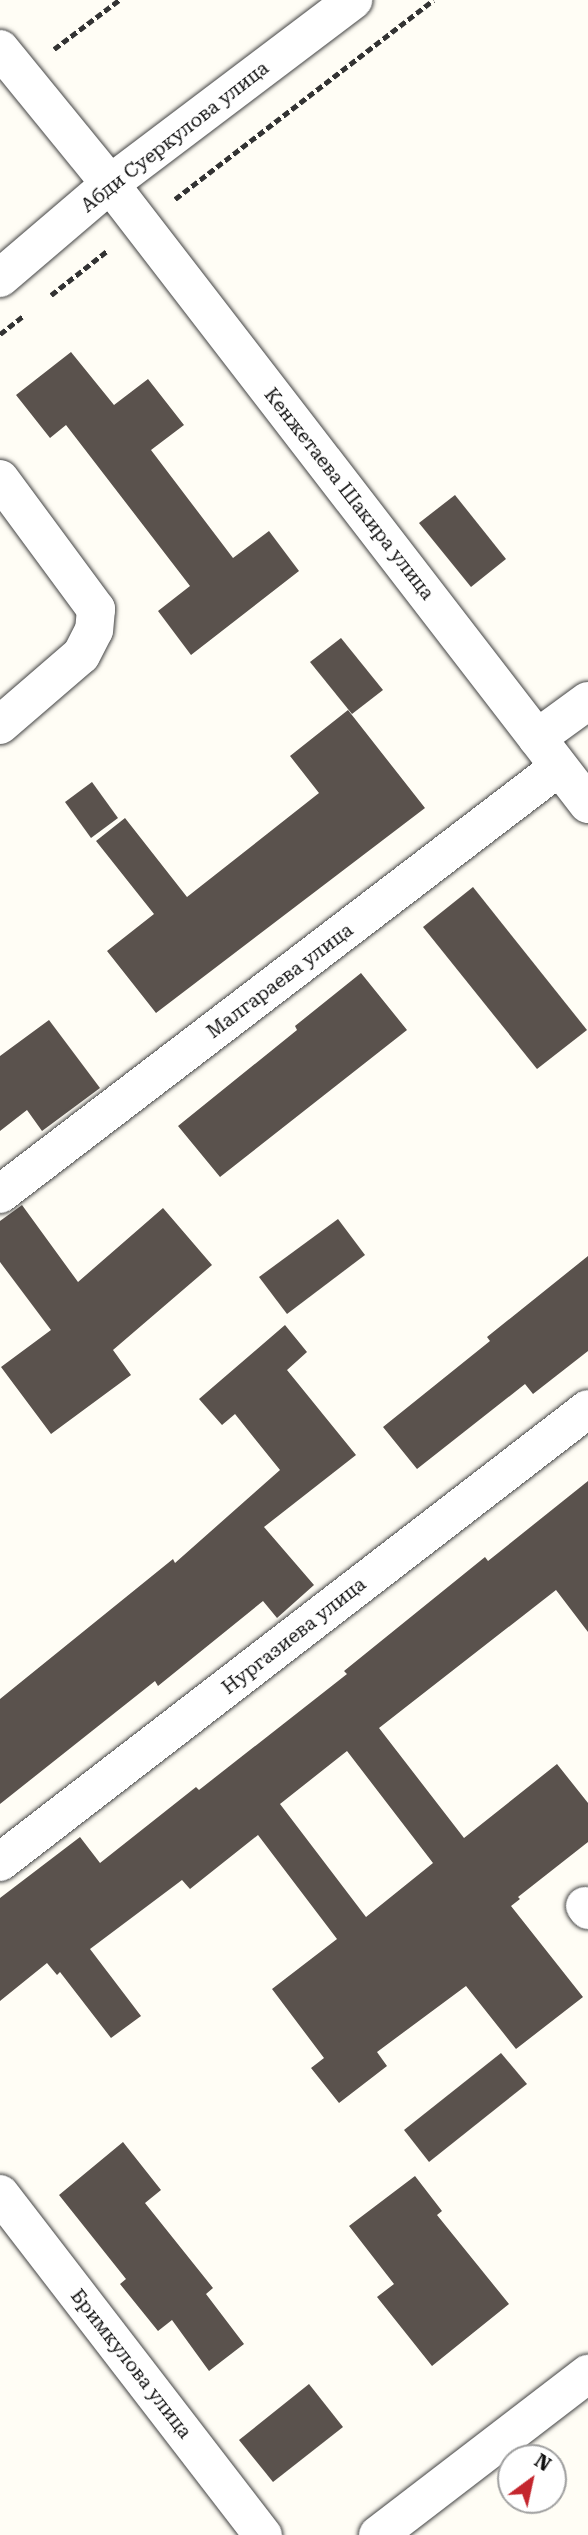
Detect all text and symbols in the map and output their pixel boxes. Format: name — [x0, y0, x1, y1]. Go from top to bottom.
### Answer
street label: Абди Суеркулова улица — [77, 57, 273, 217]
street label: Кенжетаева Шакира улица — [259, 384, 439, 604]
street label: Малгараева улица — [203, 919, 357, 1043]
street label: Нургазиева улица — [218, 1573, 370, 1699]
street label: Бримкулова улица — [66, 2285, 196, 2443]
north arrow — [497, 2444, 567, 2514]
text: N — [530, 2449, 555, 2476]

